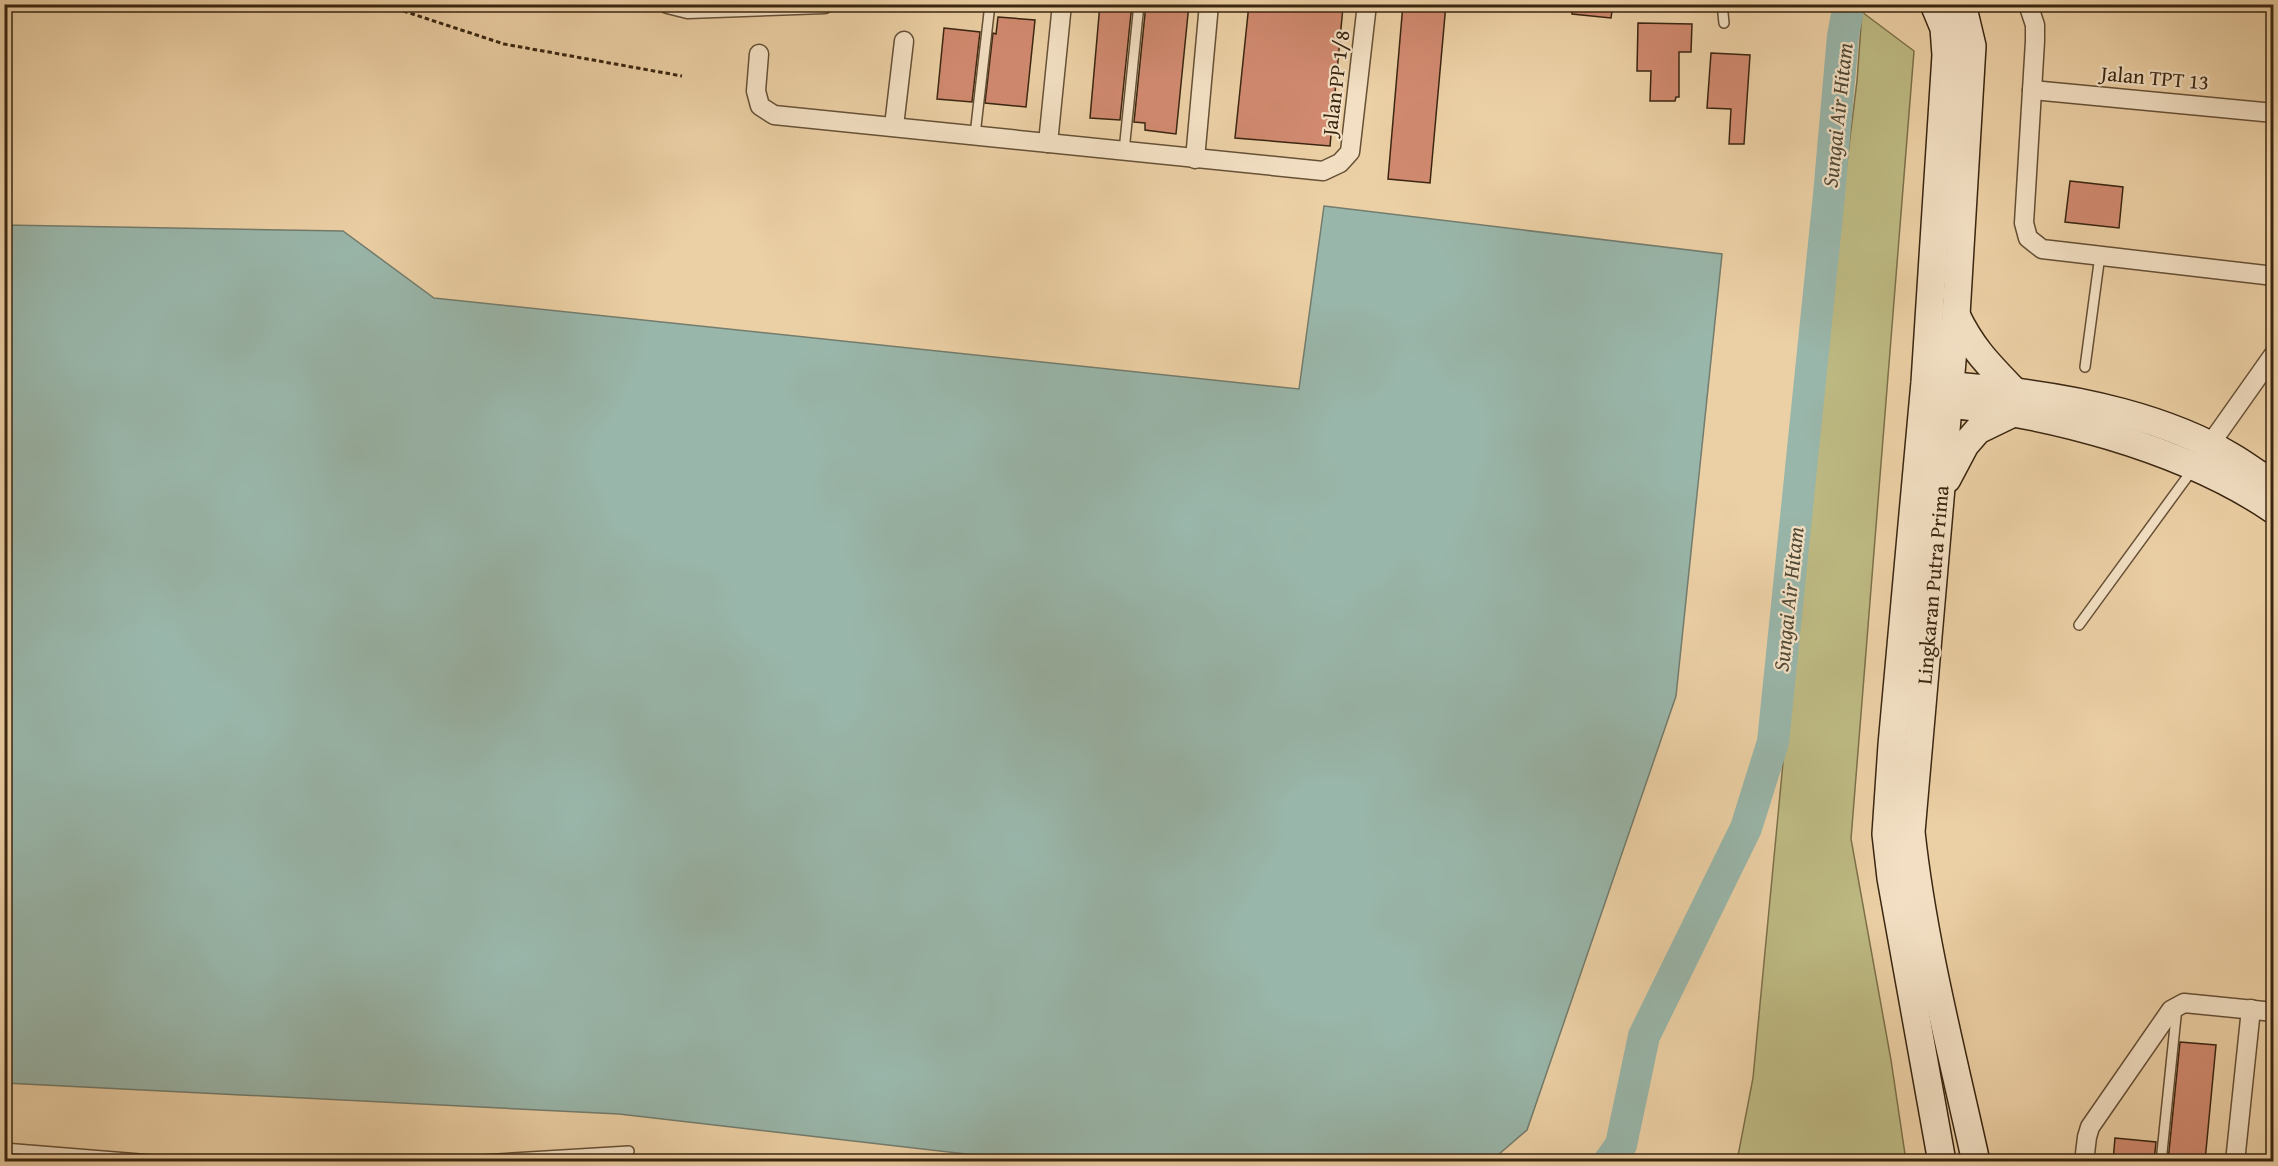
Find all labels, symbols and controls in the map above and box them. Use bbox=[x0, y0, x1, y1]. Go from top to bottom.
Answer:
street label: Jalan PP 1/8 bbox=[1313, 28, 1357, 140]
water label: Sungai Air Hitam bbox=[1813, 41, 1861, 189]
street label: Jalan TPT 13 bbox=[2097, 57, 2210, 98]
street label: Lingkaran Putra Prima bbox=[1908, 484, 1957, 686]
water label: Sungai Air Hitam bbox=[1764, 525, 1812, 673]

